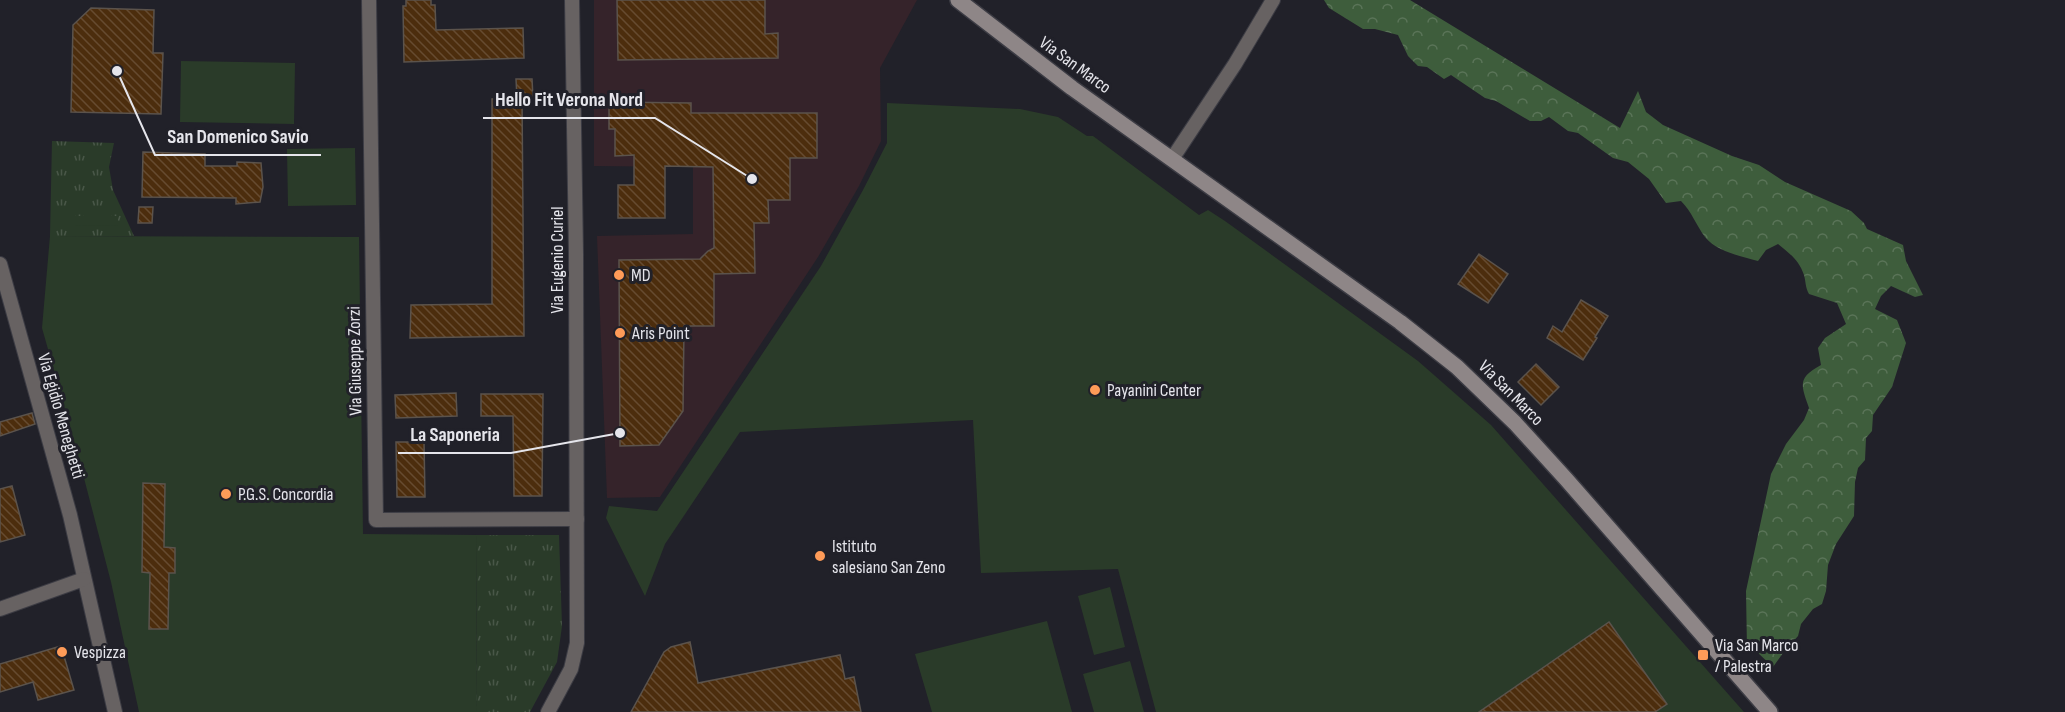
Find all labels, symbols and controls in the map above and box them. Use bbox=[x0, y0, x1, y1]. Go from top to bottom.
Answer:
street label: Via San Marco bbox=[1035, 32, 1115, 98]
callout: Hello Fit Verona Nord bbox=[483, 80, 655, 118]
text: Hello Fit Verona Nord bbox=[495, 88, 643, 112]
callout: San Domenico Savio bbox=[155, 117, 321, 155]
text: San Domenico Savio bbox=[167, 125, 309, 149]
street label: Via Eugenio Curiel bbox=[547, 206, 568, 314]
place label: MD bbox=[631, 265, 651, 286]
marker: MD bbox=[612, 268, 626, 282]
street label: Via Giuseppe Zorzi bbox=[344, 306, 366, 416]
place label: Aris Point bbox=[631, 323, 690, 344]
marker: Aris Point bbox=[613, 326, 627, 340]
street label: Via Egidio Meneghetti bbox=[33, 351, 89, 481]
street label: Via San Marco bbox=[1474, 356, 1548, 430]
place label: Payanini Center bbox=[1107, 380, 1201, 401]
marker: Payanini Center bbox=[1088, 383, 1102, 397]
callout: La Saponeria bbox=[398, 415, 511, 453]
text: La Saponeria bbox=[410, 423, 500, 447]
place label: P.G.S. Concordia bbox=[238, 484, 334, 505]
marker: P.G.S. Concordia bbox=[219, 487, 233, 501]
place label: Istituto salesiano San Zeno bbox=[832, 536, 945, 578]
marker: Istituto salesiano San Zeno bbox=[813, 549, 827, 563]
place label: Via San Marco / Palestra bbox=[1715, 635, 1799, 677]
place label: Vespizza bbox=[74, 642, 126, 663]
marker: Vespizza bbox=[55, 645, 69, 659]
marker: Via San Marco / Palestra bbox=[1696, 648, 1710, 662]

